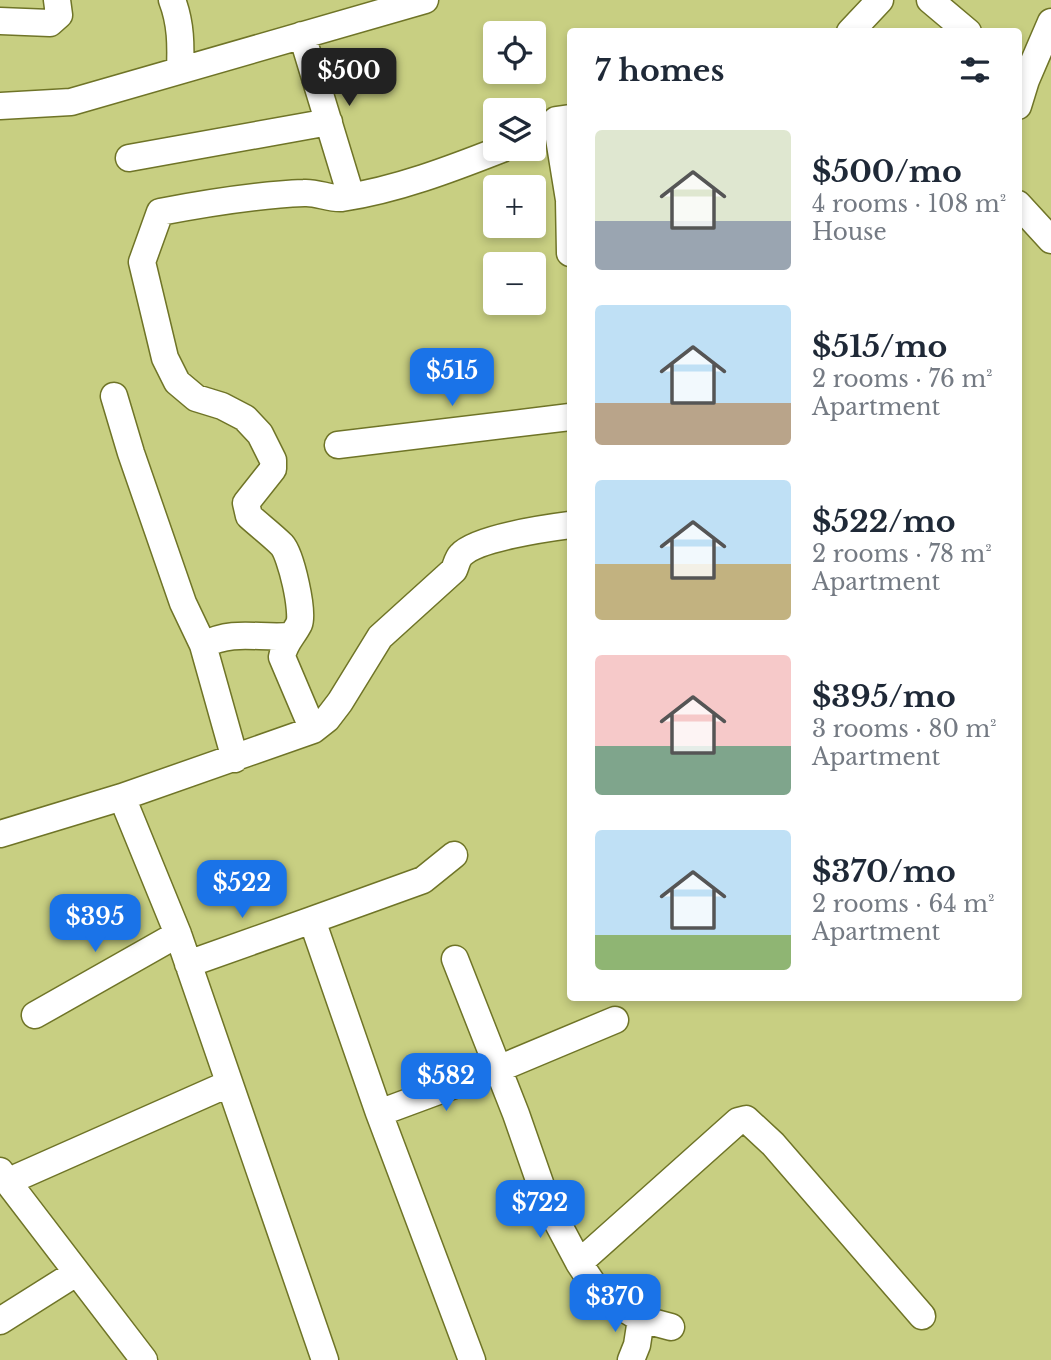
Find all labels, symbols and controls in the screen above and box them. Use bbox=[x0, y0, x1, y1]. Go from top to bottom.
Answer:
map controls bbox=[483, 21, 546, 315]
button: locate bbox=[483, 21, 546, 84]
pin: $500 bbox=[308, 48, 390, 108]
icon: filters bbox=[956, 51, 994, 89]
text: 7 homes bbox=[595, 52, 724, 89]
text: $500 bbox=[317, 57, 381, 85]
button: layers bbox=[483, 98, 546, 161]
text: $500/mo bbox=[812, 153, 962, 190]
icon: home bbox=[651, 158, 735, 242]
button: + bbox=[483, 175, 546, 238]
text: 4 rooms · 108 m² bbox=[812, 190, 1006, 218]
text: House bbox=[812, 218, 887, 246]
button: − bbox=[483, 252, 546, 315]
text: $515/mo bbox=[812, 328, 947, 365]
icon: home bbox=[651, 333, 735, 417]
pin: $515 bbox=[411, 348, 493, 408]
text: $515 bbox=[426, 357, 478, 385]
text: 2 rooms · 76 m² bbox=[812, 365, 993, 393]
text: Apartment bbox=[812, 393, 940, 421]
text: $522/mo bbox=[812, 503, 956, 540]
icon: home bbox=[651, 508, 735, 592]
text: 2 rooms · 78 m² bbox=[812, 540, 992, 568]
text: Apartment bbox=[812, 568, 940, 596]
text: $395/mo bbox=[812, 678, 956, 715]
icon: home bbox=[651, 683, 735, 767]
text: 3 rooms · 80 m² bbox=[812, 715, 997, 743]
text: Apartment bbox=[812, 743, 940, 771]
text: $370/mo bbox=[812, 853, 956, 890]
icon: home bbox=[651, 858, 735, 942]
pin: $522 bbox=[201, 860, 283, 920]
text: $522 bbox=[213, 869, 271, 897]
text: 2 rooms · 64 m² bbox=[812, 890, 995, 918]
pin: $395 bbox=[54, 894, 136, 954]
text: $395 bbox=[66, 903, 124, 931]
text: Apartment bbox=[812, 918, 940, 946]
pin: $582 bbox=[405, 1054, 487, 1113]
text: $582 bbox=[417, 1062, 475, 1090]
pin: $722 bbox=[499, 1180, 581, 1240]
text: $722 bbox=[512, 1189, 568, 1217]
pin: $370 bbox=[574, 1274, 656, 1334]
text: $370 bbox=[586, 1283, 644, 1311]

